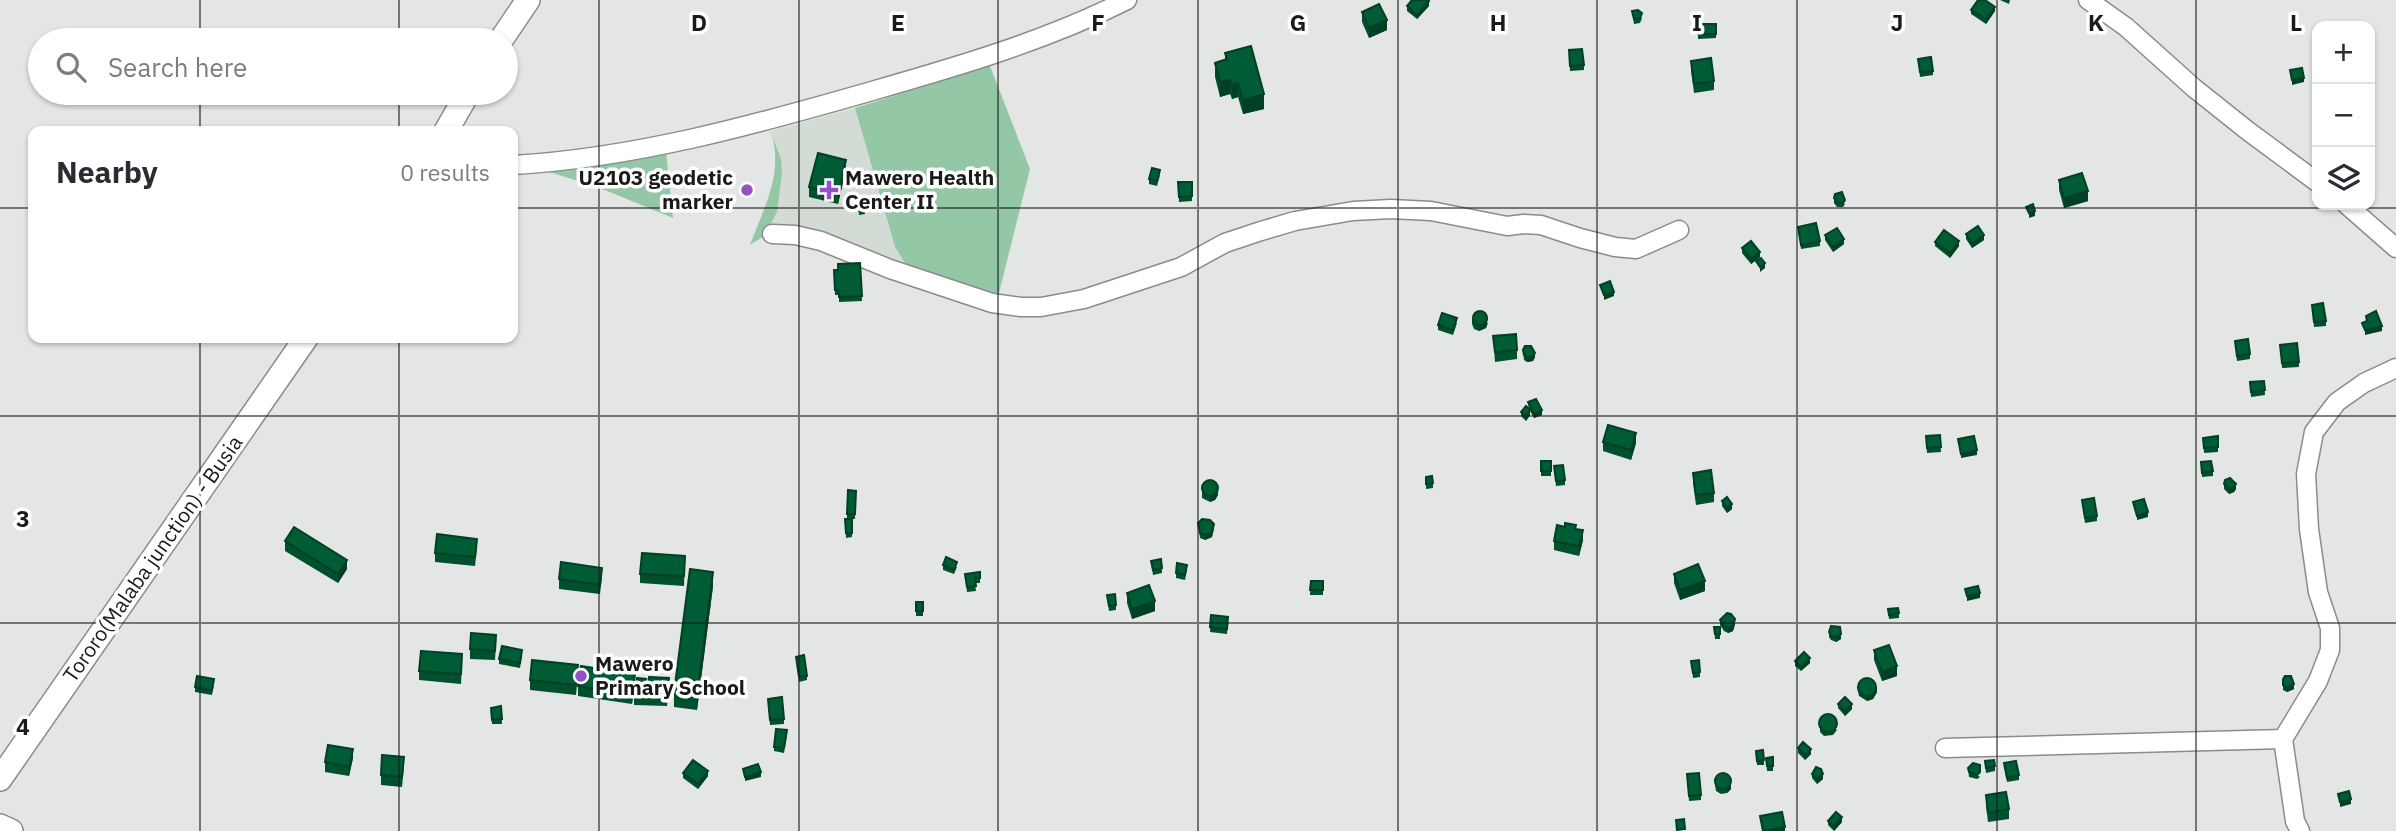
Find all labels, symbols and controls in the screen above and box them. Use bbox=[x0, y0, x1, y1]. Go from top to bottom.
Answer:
text: D bbox=[691, 7, 707, 37]
text: E bbox=[891, 7, 905, 37]
text: F bbox=[1091, 7, 1105, 37]
text: G bbox=[1290, 7, 1306, 37]
text: H bbox=[1490, 7, 1506, 37]
text: I bbox=[1692, 7, 1702, 37]
text: J bbox=[1891, 7, 1903, 37]
text: K bbox=[2088, 7, 2104, 37]
text: L bbox=[2290, 7, 2302, 37]
map controls bbox=[2312, 21, 2375, 210]
button: + bbox=[2312, 21, 2375, 84]
search box bbox=[28, 28, 518, 105]
icon: search bbox=[52, 48, 90, 86]
text: Search here bbox=[108, 50, 247, 84]
button: − bbox=[2312, 84, 2375, 147]
button: layers bbox=[2312, 147, 2375, 210]
text: Nearby bbox=[56, 152, 158, 191]
text: 0 results bbox=[400, 157, 490, 187]
place label: U2103 geodetic marker bbox=[578, 163, 734, 215]
place label: Mawero Health Center II bbox=[845, 163, 994, 215]
marker: Mawero Health Center II bbox=[819, 180, 839, 200]
marker: U2103 geodetic marker bbox=[739, 182, 755, 198]
street label: Tororo(Malaba junction) - Busia bbox=[56, 429, 248, 687]
text: 3 bbox=[16, 503, 30, 533]
place label: Mawero Primary School bbox=[595, 649, 745, 701]
marker: Mawero Primary School bbox=[573, 668, 589, 684]
text: 4 bbox=[16, 711, 30, 741]

